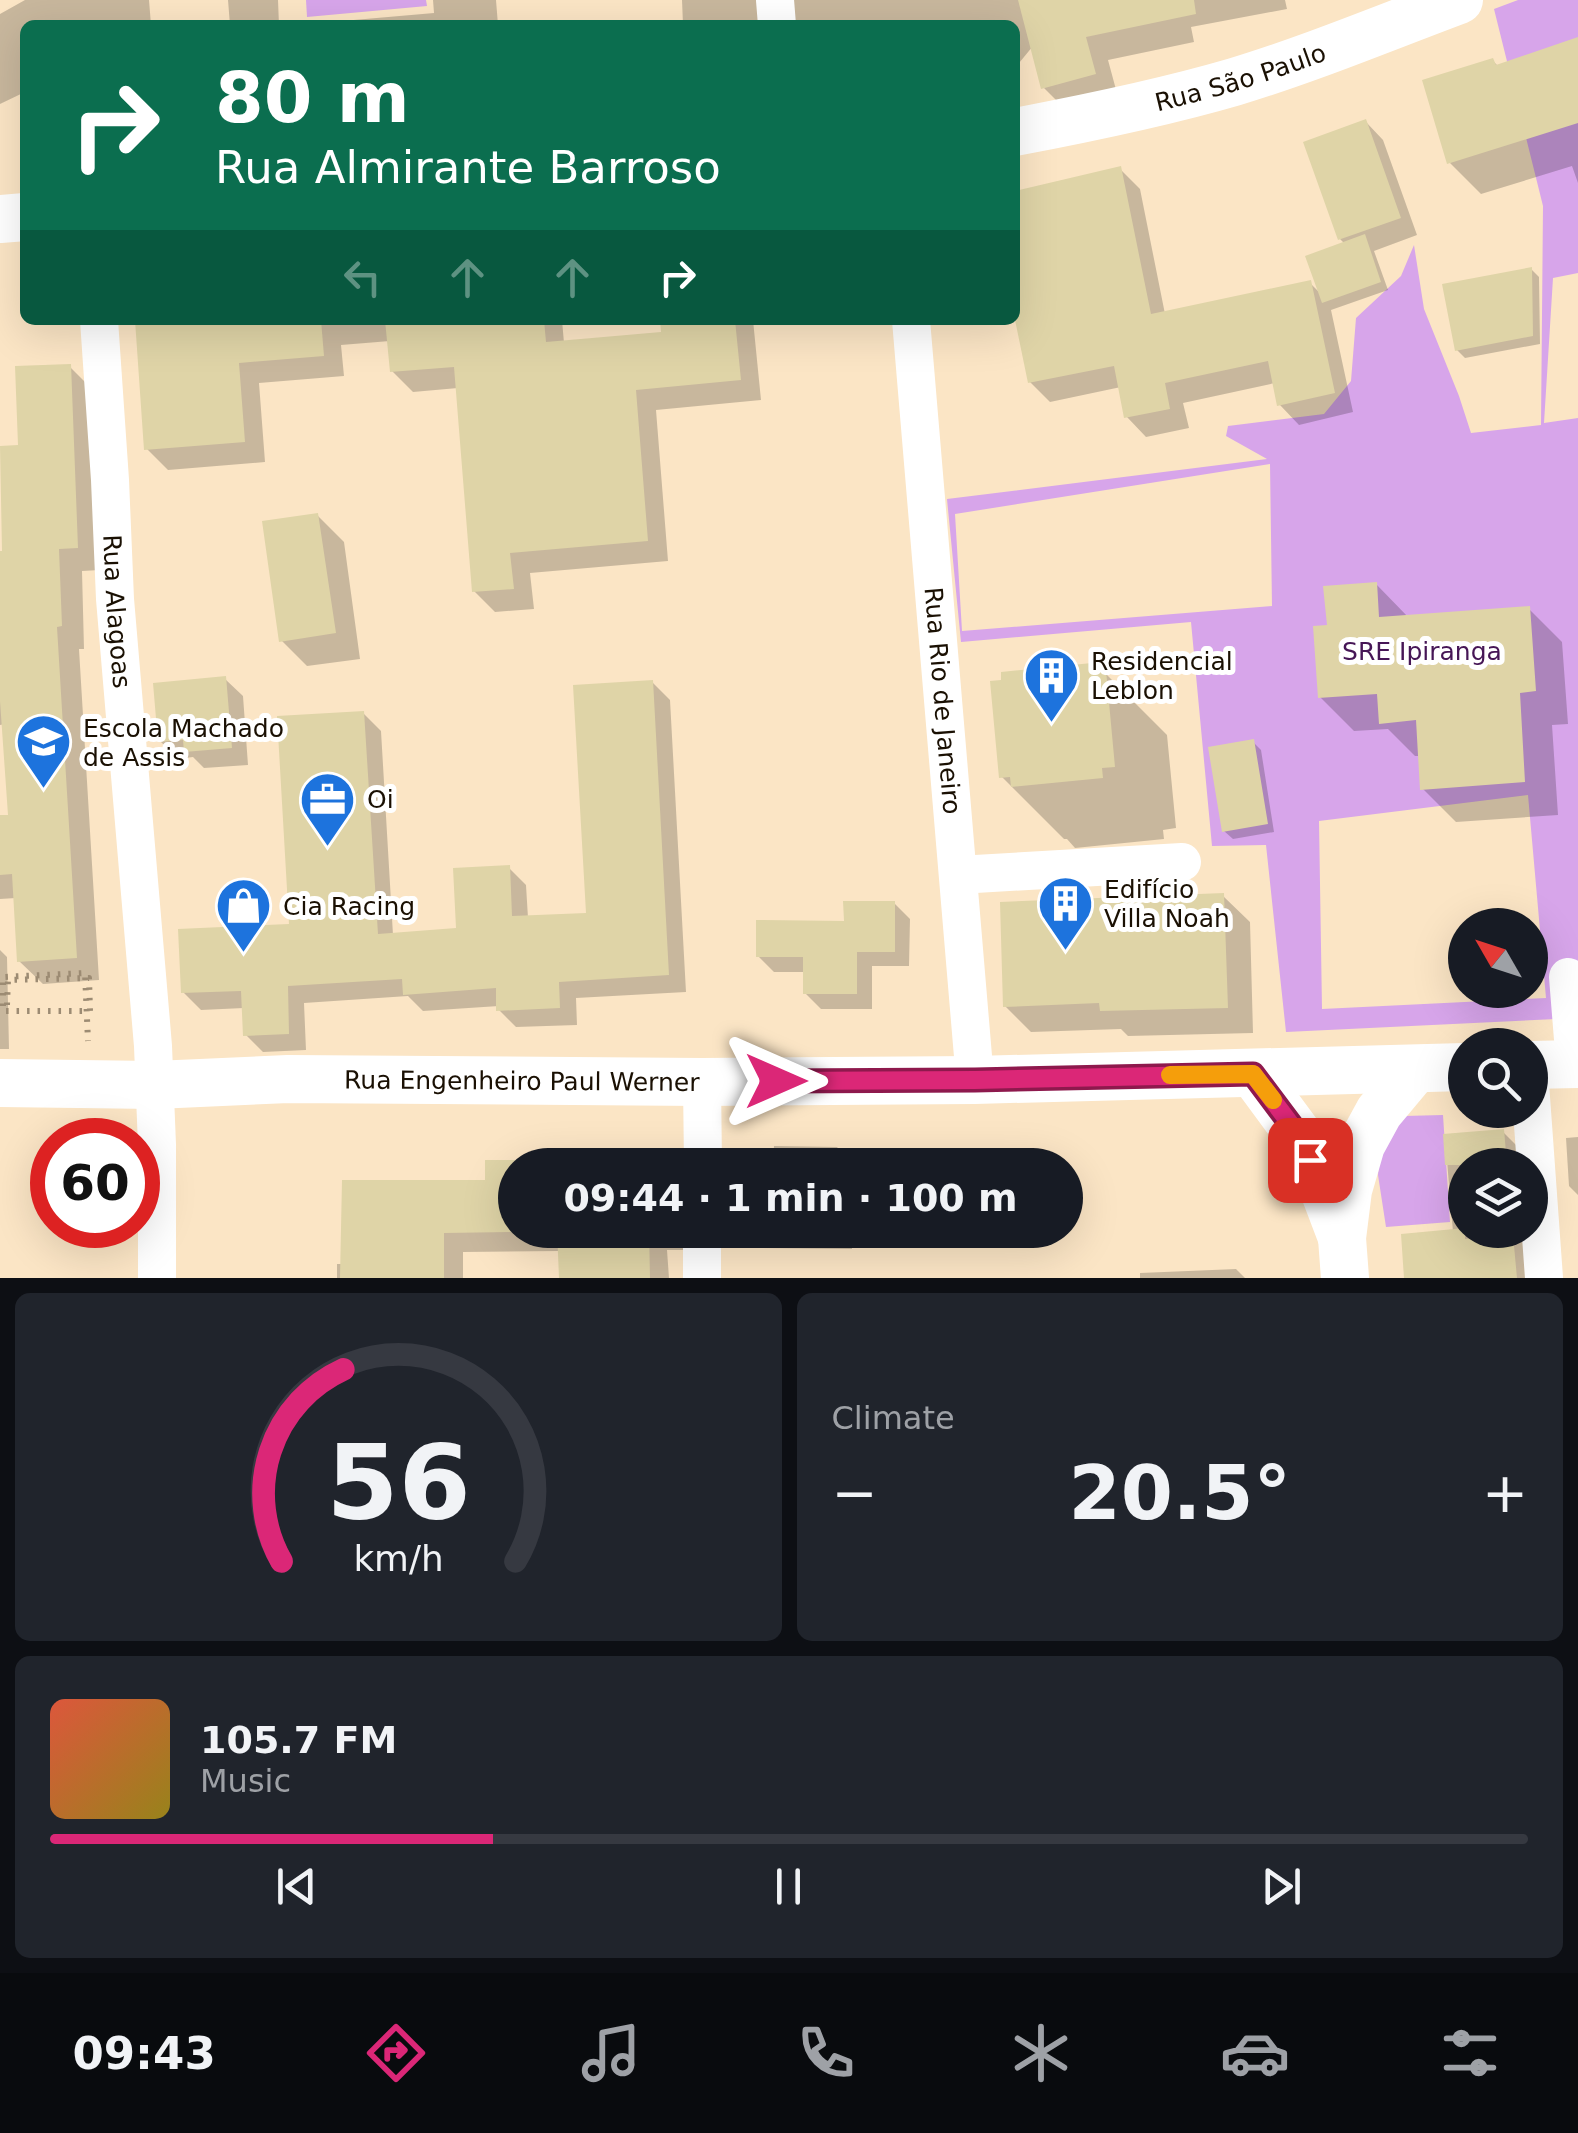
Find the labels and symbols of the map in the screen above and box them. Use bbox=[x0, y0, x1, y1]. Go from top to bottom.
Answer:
street label: Rua São Paulo bbox=[1152, 38, 1330, 117]
street label: Rua Alagoas bbox=[97, 534, 137, 690]
street label: Rua Rio de Janeiro bbox=[919, 586, 967, 816]
park label: SRE Ipiranga bbox=[1342, 637, 1502, 666]
building icon: Residencial Leblon bbox=[1022, 645, 1082, 724]
place label: Residencial Leblon bbox=[1091, 647, 1233, 705]
school or university icon: Escola Machado de Assis bbox=[14, 712, 74, 791]
place label: Escola Machado de Assis bbox=[83, 714, 284, 772]
office icon: Oi bbox=[298, 769, 358, 848]
place label: Oi bbox=[367, 785, 394, 814]
building icon: Edifício Villa Noah bbox=[1035, 873, 1095, 952]
place label: Edifício Villa Noah bbox=[1104, 875, 1230, 933]
shop icon: Cia Racing bbox=[214, 876, 274, 955]
place label: Cia Racing bbox=[283, 892, 415, 921]
north arrow bbox=[1448, 908, 1548, 1008]
position arrow bbox=[724, 1029, 828, 1133]
street label: Rua Engenheiro Paul Werner bbox=[344, 1065, 700, 1097]
speed limit sign: 60 bbox=[30, 1118, 160, 1248]
pin bbox=[1268, 1118, 1353, 1203]

